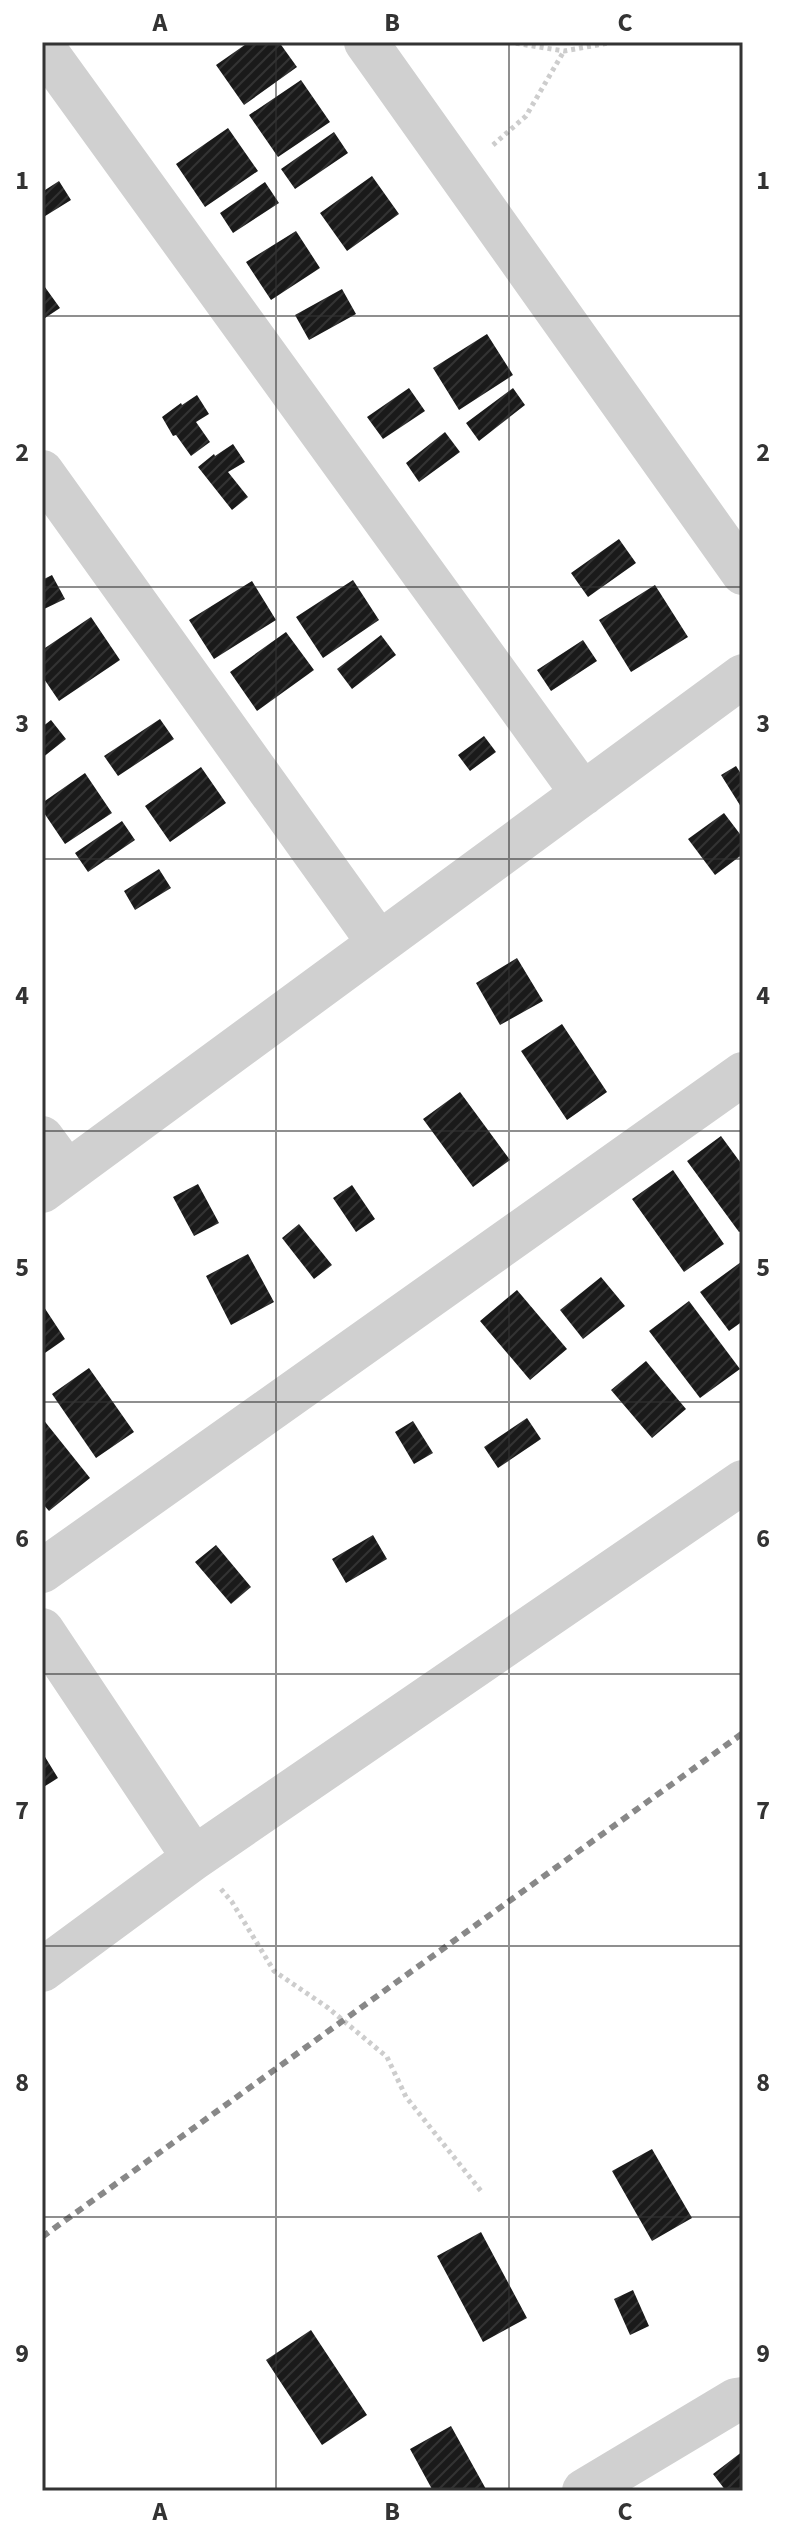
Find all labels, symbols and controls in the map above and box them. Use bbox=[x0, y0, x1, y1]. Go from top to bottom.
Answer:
text: A bbox=[152, 4, 169, 41]
text: B bbox=[384, 4, 400, 41]
text: C bbox=[617, 4, 633, 41]
text: 1 bbox=[15, 162, 29, 199]
text: 1 bbox=[756, 162, 770, 199]
text: 2 bbox=[15, 434, 29, 471]
text: 2 bbox=[756, 434, 770, 471]
text: 3 bbox=[15, 705, 29, 742]
text: 3 bbox=[756, 705, 770, 742]
text: 4 bbox=[15, 977, 29, 1014]
text: 4 bbox=[756, 977, 770, 1014]
text: 5 bbox=[15, 1249, 29, 1286]
text: 5 bbox=[756, 1249, 770, 1286]
text: 6 bbox=[15, 1520, 29, 1557]
text: 6 bbox=[756, 1520, 770, 1557]
text: 7 bbox=[15, 1792, 29, 1829]
text: 7 bbox=[756, 1792, 770, 1829]
text: 8 bbox=[15, 2064, 29, 2101]
text: 8 bbox=[756, 2064, 770, 2101]
text: 9 bbox=[15, 2335, 29, 2372]
text: 9 bbox=[756, 2335, 770, 2372]
text: A bbox=[152, 2493, 169, 2530]
text: B bbox=[384, 2493, 400, 2530]
text: C bbox=[617, 2493, 633, 2530]

